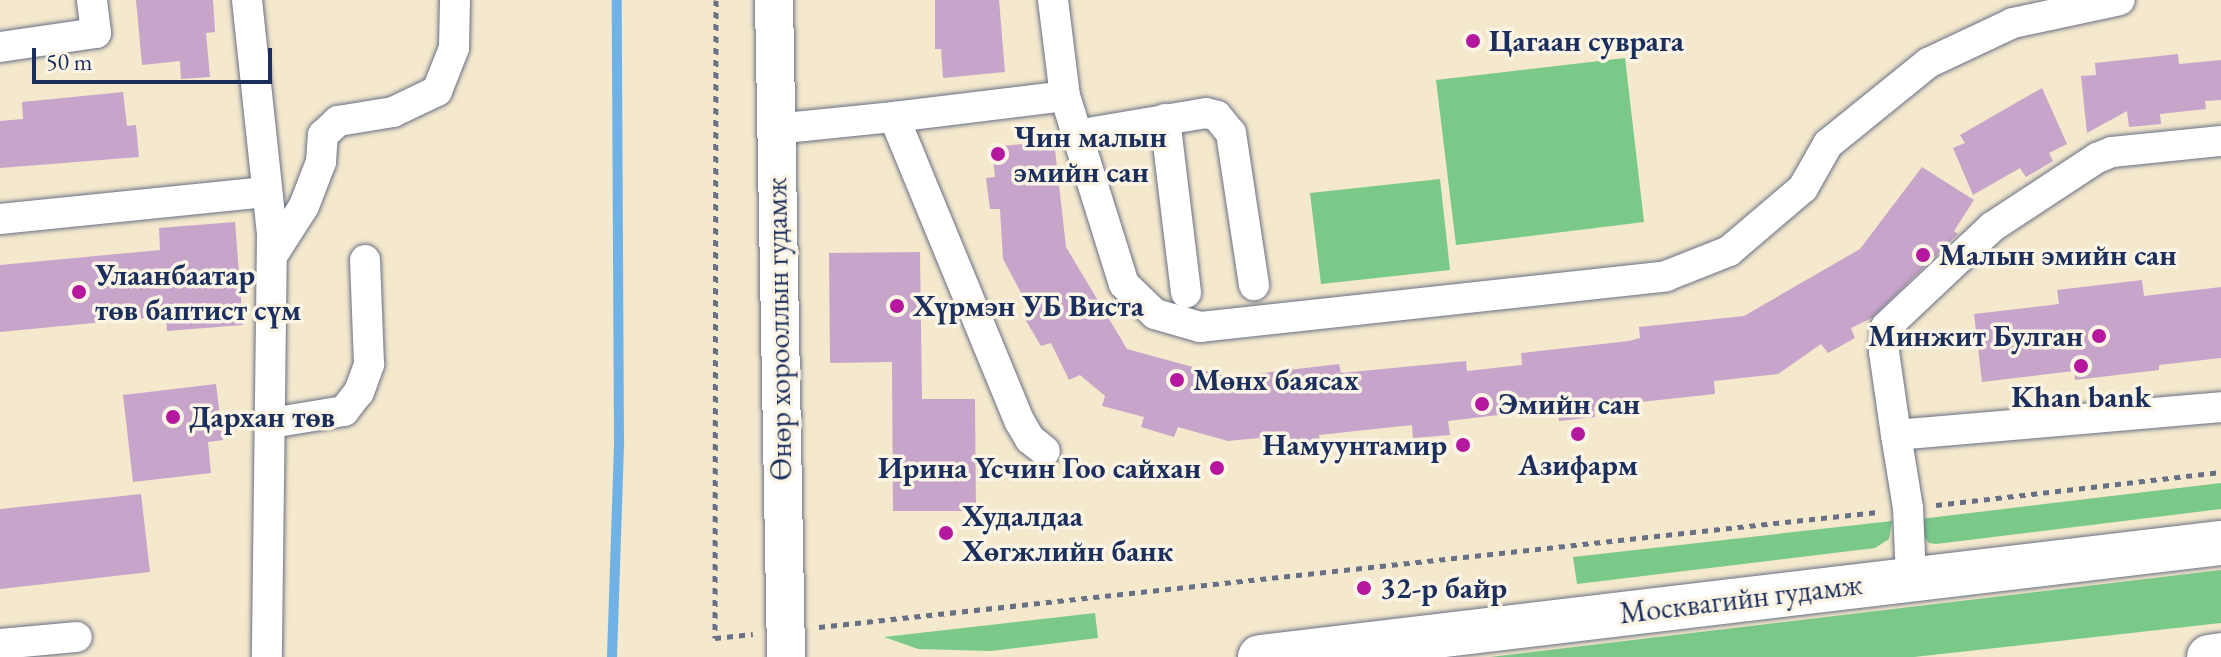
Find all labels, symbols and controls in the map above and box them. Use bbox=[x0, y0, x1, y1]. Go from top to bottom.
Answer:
place label: Цагаан суврага bbox=[1489, 23, 1684, 59]
scale bar bbox=[36, 32, 276, 82]
marker: Цагаан суврага bbox=[1464, 32, 1482, 50]
text: 50 m bbox=[46, 46, 93, 77]
place label: Чин малын эмийн сан bbox=[1014, 119, 1167, 190]
marker: Чин малын эмийн сан bbox=[989, 145, 1007, 163]
street label: Өнөр хорооллын гудамж bbox=[758, 177, 800, 481]
place label: Малын эмийн сан bbox=[1939, 237, 2177, 273]
marker: Малын эмийн сан bbox=[1914, 246, 1932, 264]
place label: Улаанбаатар төв баптист сүм bbox=[95, 257, 301, 328]
marker: Улаанбаатар төв баптист сүм bbox=[70, 283, 88, 301]
place label: Хүрмэн УБ Виста bbox=[913, 288, 1144, 324]
marker: Хүрмэн УБ Виста bbox=[888, 297, 906, 315]
place label: Минжит Булган bbox=[1868, 318, 2083, 354]
marker: Минжит Булган bbox=[2090, 327, 2108, 345]
marker: Khan bank bbox=[2072, 357, 2090, 375]
place label: Мөнх баясах bbox=[1193, 362, 1359, 398]
marker: Мөнх баясах bbox=[1168, 371, 1186, 389]
place label: Khan bank bbox=[2011, 379, 2151, 415]
place label: Эмийн сан bbox=[1498, 386, 1640, 422]
marker: Эмийн сан bbox=[1473, 395, 1491, 413]
place label: Дархан төв bbox=[189, 399, 335, 435]
marker: Дархан төв bbox=[164, 408, 182, 426]
marker: Азифарм bbox=[1569, 425, 1587, 443]
place label: Намуунтамир bbox=[1262, 427, 1447, 463]
marker: Намуунтамир bbox=[1454, 436, 1472, 454]
place label: Азифарм bbox=[1518, 447, 1638, 483]
place label: Ирина Үсчин Гоо сайхан bbox=[878, 450, 1201, 486]
marker: Ирина Үсчин Гоо сайхан bbox=[1208, 459, 1226, 477]
place label: Худалдаа Хөгжлийн банк bbox=[962, 498, 1173, 568]
marker: Худалдаа Хөгжлийн банк bbox=[937, 524, 955, 542]
street label: Москвагийн гудамж bbox=[1618, 566, 1864, 632]
place label: 32-р байр bbox=[1380, 570, 1507, 606]
marker: 32-р байр bbox=[1355, 579, 1373, 597]

